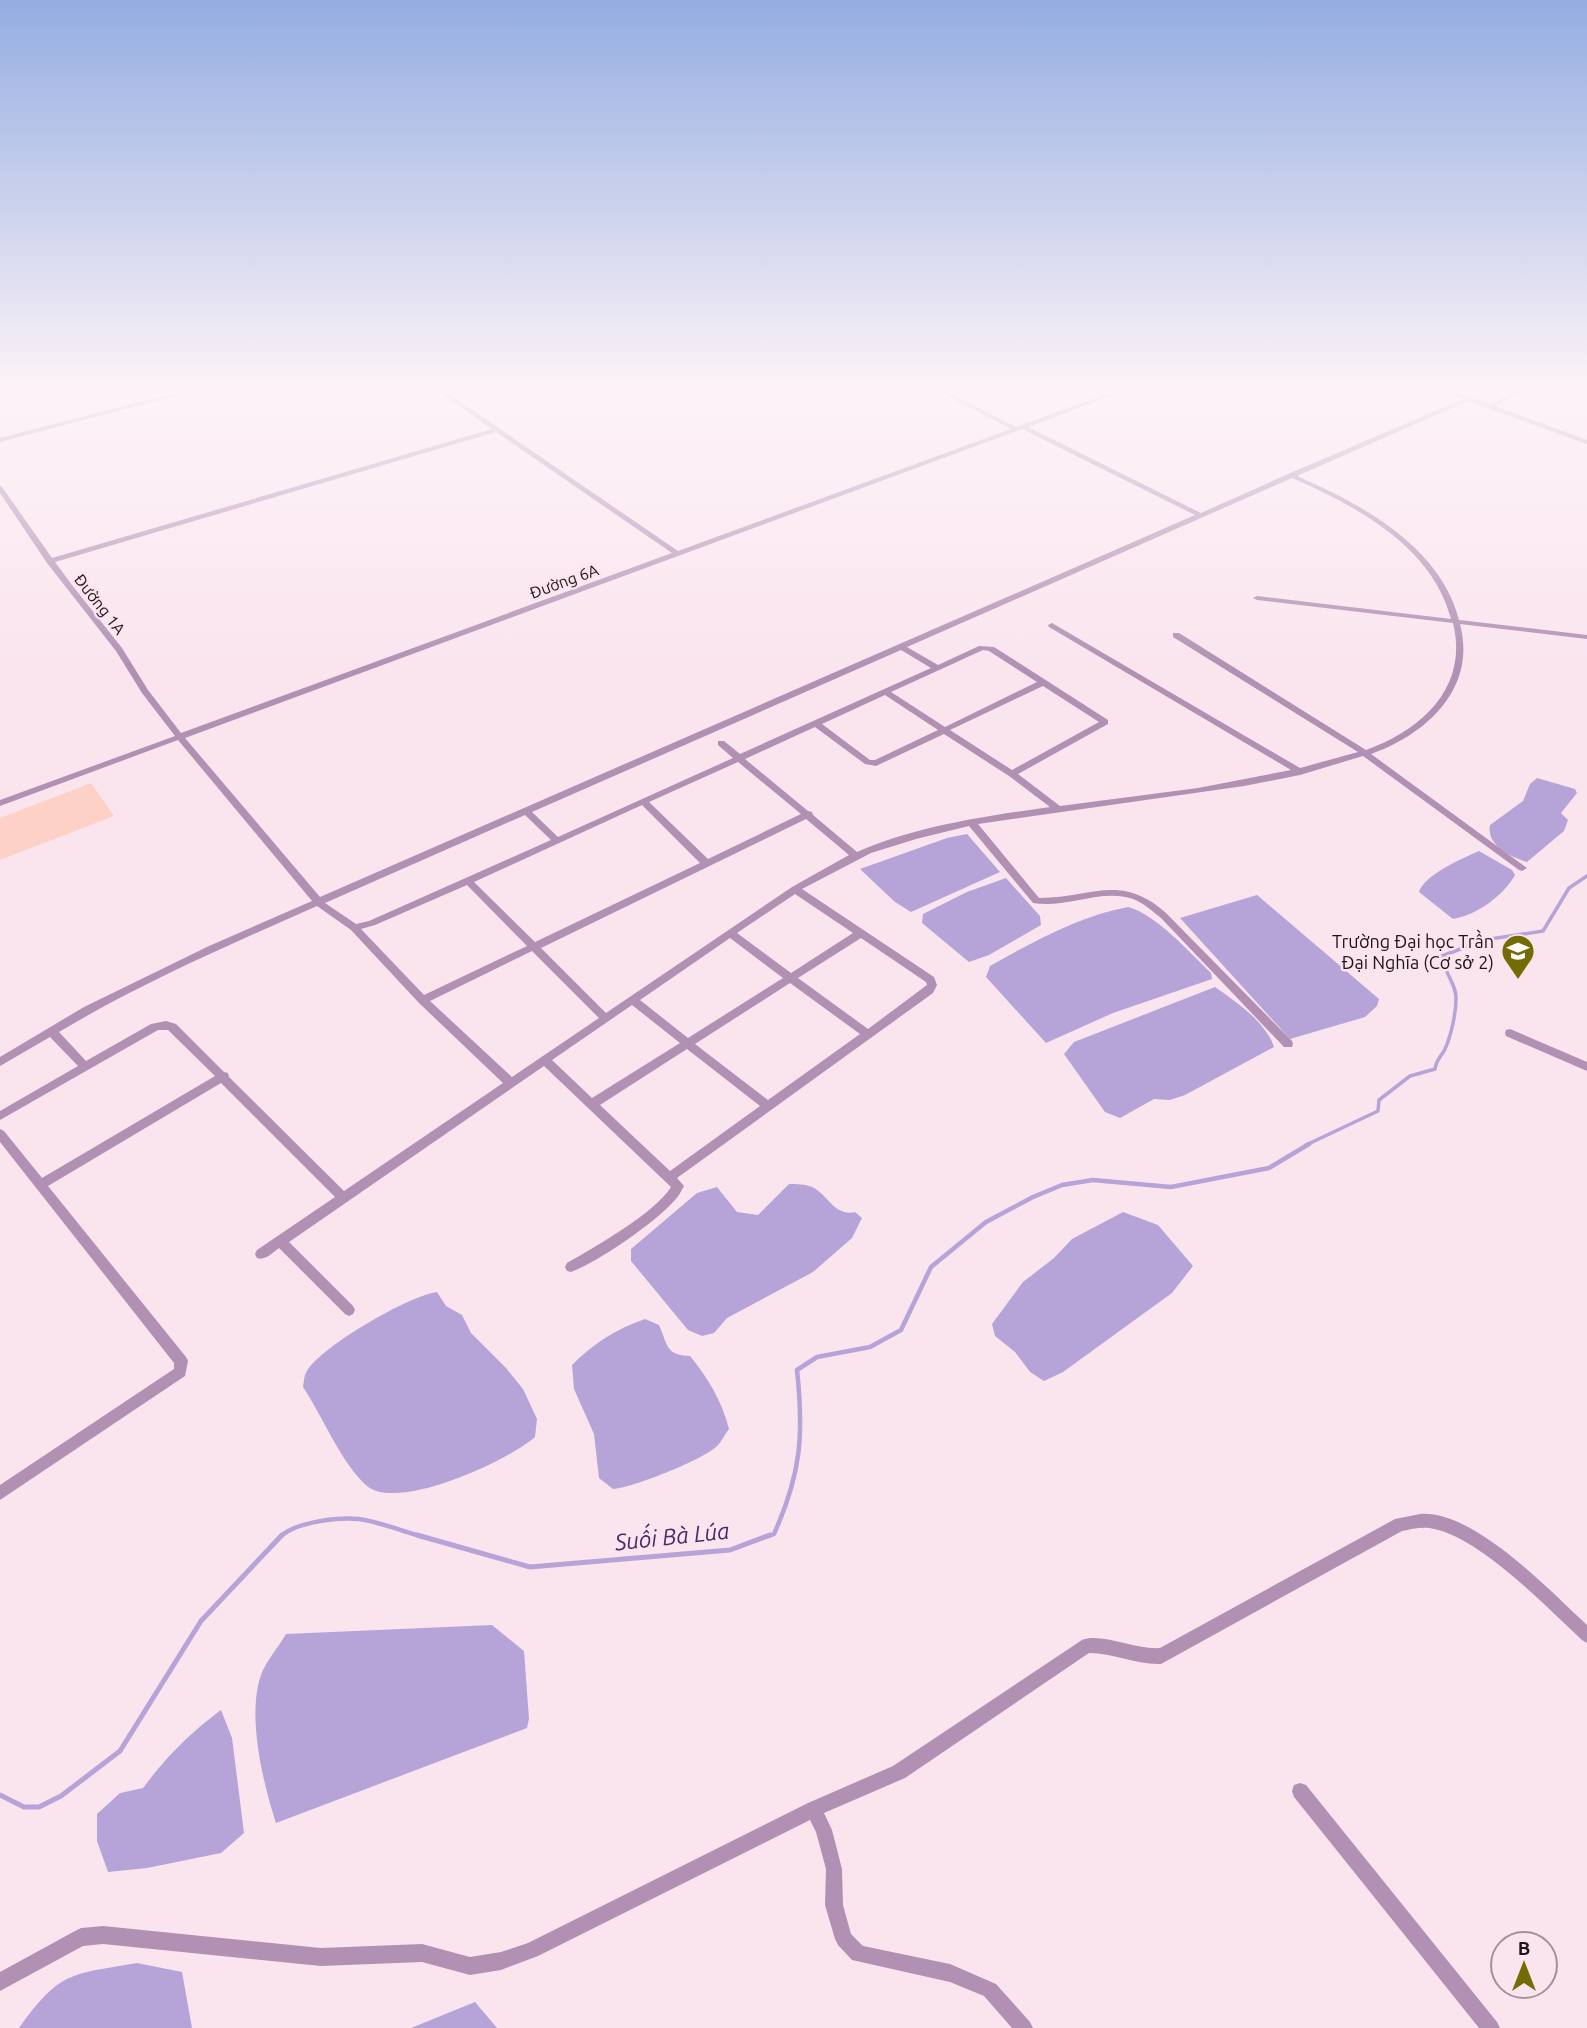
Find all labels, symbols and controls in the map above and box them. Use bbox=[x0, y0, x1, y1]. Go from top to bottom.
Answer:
street label: Đường 6A bbox=[527, 560, 601, 602]
street label: Đường 1A bbox=[71, 570, 130, 638]
place label: Trường Đại học Trần Đại Nghĩa (Cơ sở 2) bbox=[1332, 929, 1494, 973]
school or university icon: Trường Đại học Trần Đại Nghĩa (Cơ sở 2) bbox=[1499, 932, 1537, 981]
water label: Suối Bà Lúa bbox=[612, 1515, 731, 1555]
north arrow bbox=[1489, 1930, 1559, 2000]
text: B bbox=[1518, 1937, 1530, 1959]

